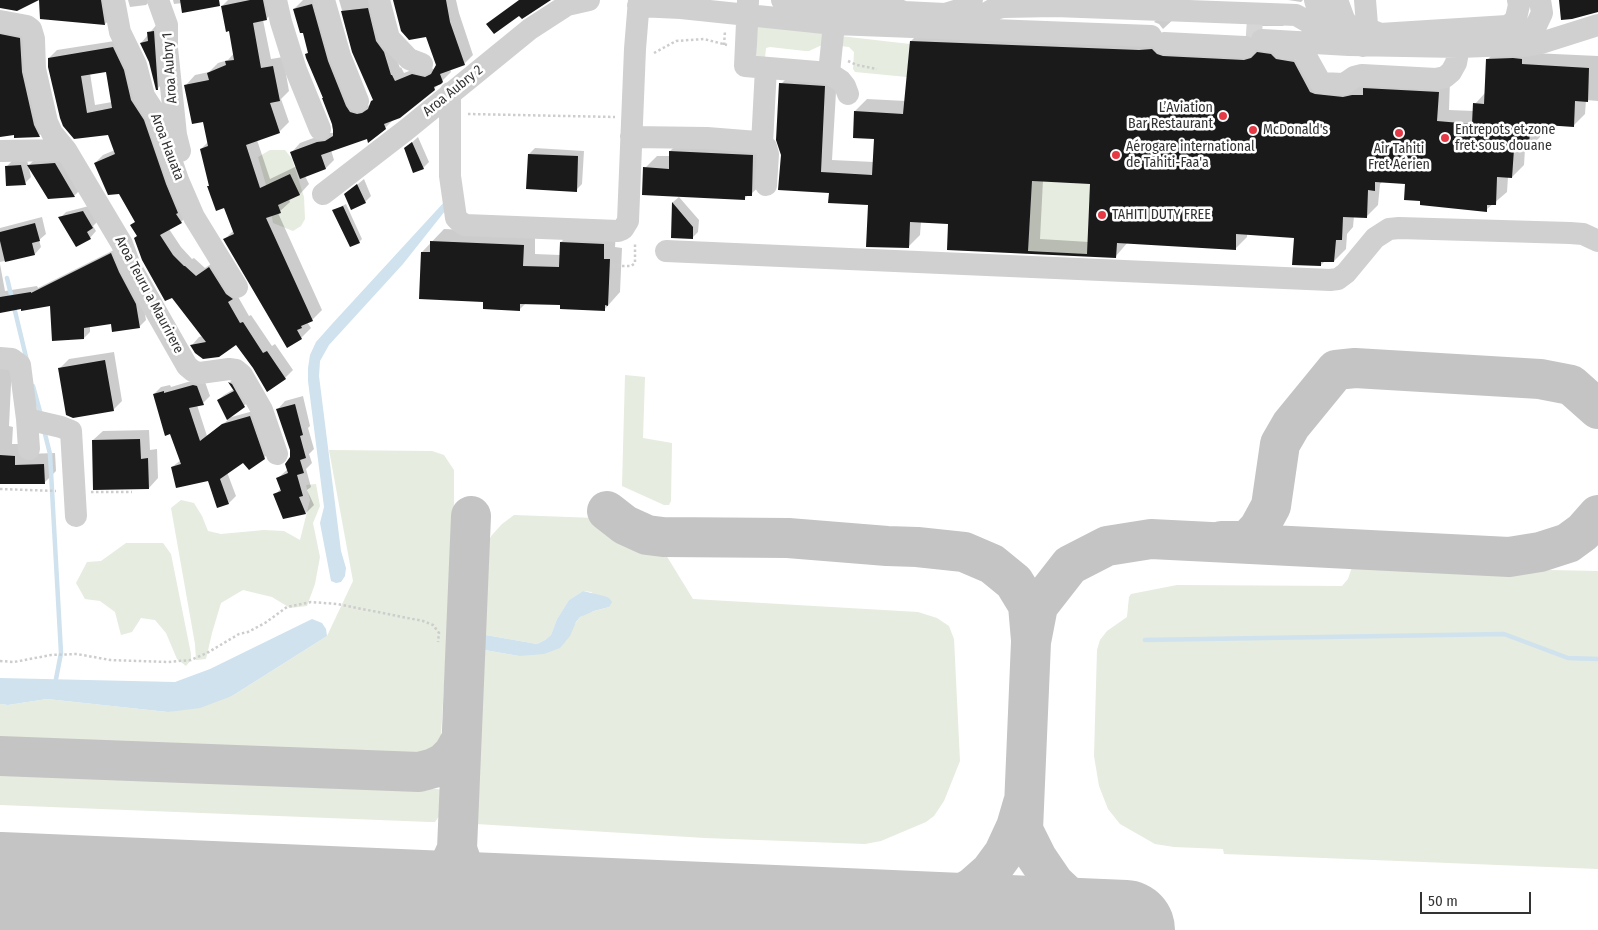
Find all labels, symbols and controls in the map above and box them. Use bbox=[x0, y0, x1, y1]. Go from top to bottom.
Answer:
street label: Aroa Aubry 1 bbox=[159, 32, 181, 104]
street label: Aroa Aubry 2 bbox=[420, 62, 486, 120]
place label: L’Aviation Bar Restaurant bbox=[1128, 100, 1213, 132]
marker: L’Aviation Bar Restaurant bbox=[1217, 110, 1229, 122]
street label: Aroa Hauata bbox=[147, 111, 187, 183]
place label: McDonald's bbox=[1263, 122, 1328, 138]
place label: Entrepots et zone fret sous douane bbox=[1455, 122, 1555, 154]
marker: McDonald's bbox=[1247, 124, 1259, 136]
marker: Air Tahiti Fret Aérien bbox=[1393, 127, 1405, 139]
marker: Entrepots et zone fret sous douane bbox=[1439, 132, 1451, 144]
place label: Aérogare international de Tahiti-Faa'a bbox=[1126, 139, 1255, 172]
place label: Air Tahiti Fret Aérien bbox=[1368, 141, 1430, 174]
marker: Aérogare international de Tahiti-Faa'a bbox=[1110, 149, 1122, 161]
place label: TAHITI DUTY FREE bbox=[1112, 207, 1211, 223]
marker: TAHITI DUTY FREE bbox=[1096, 209, 1108, 221]
street label: Aroa Teuru a Maurirere bbox=[111, 234, 187, 356]
scale bar bbox=[1423, 882, 1534, 914]
text: 50 m bbox=[1428, 892, 1458, 910]

